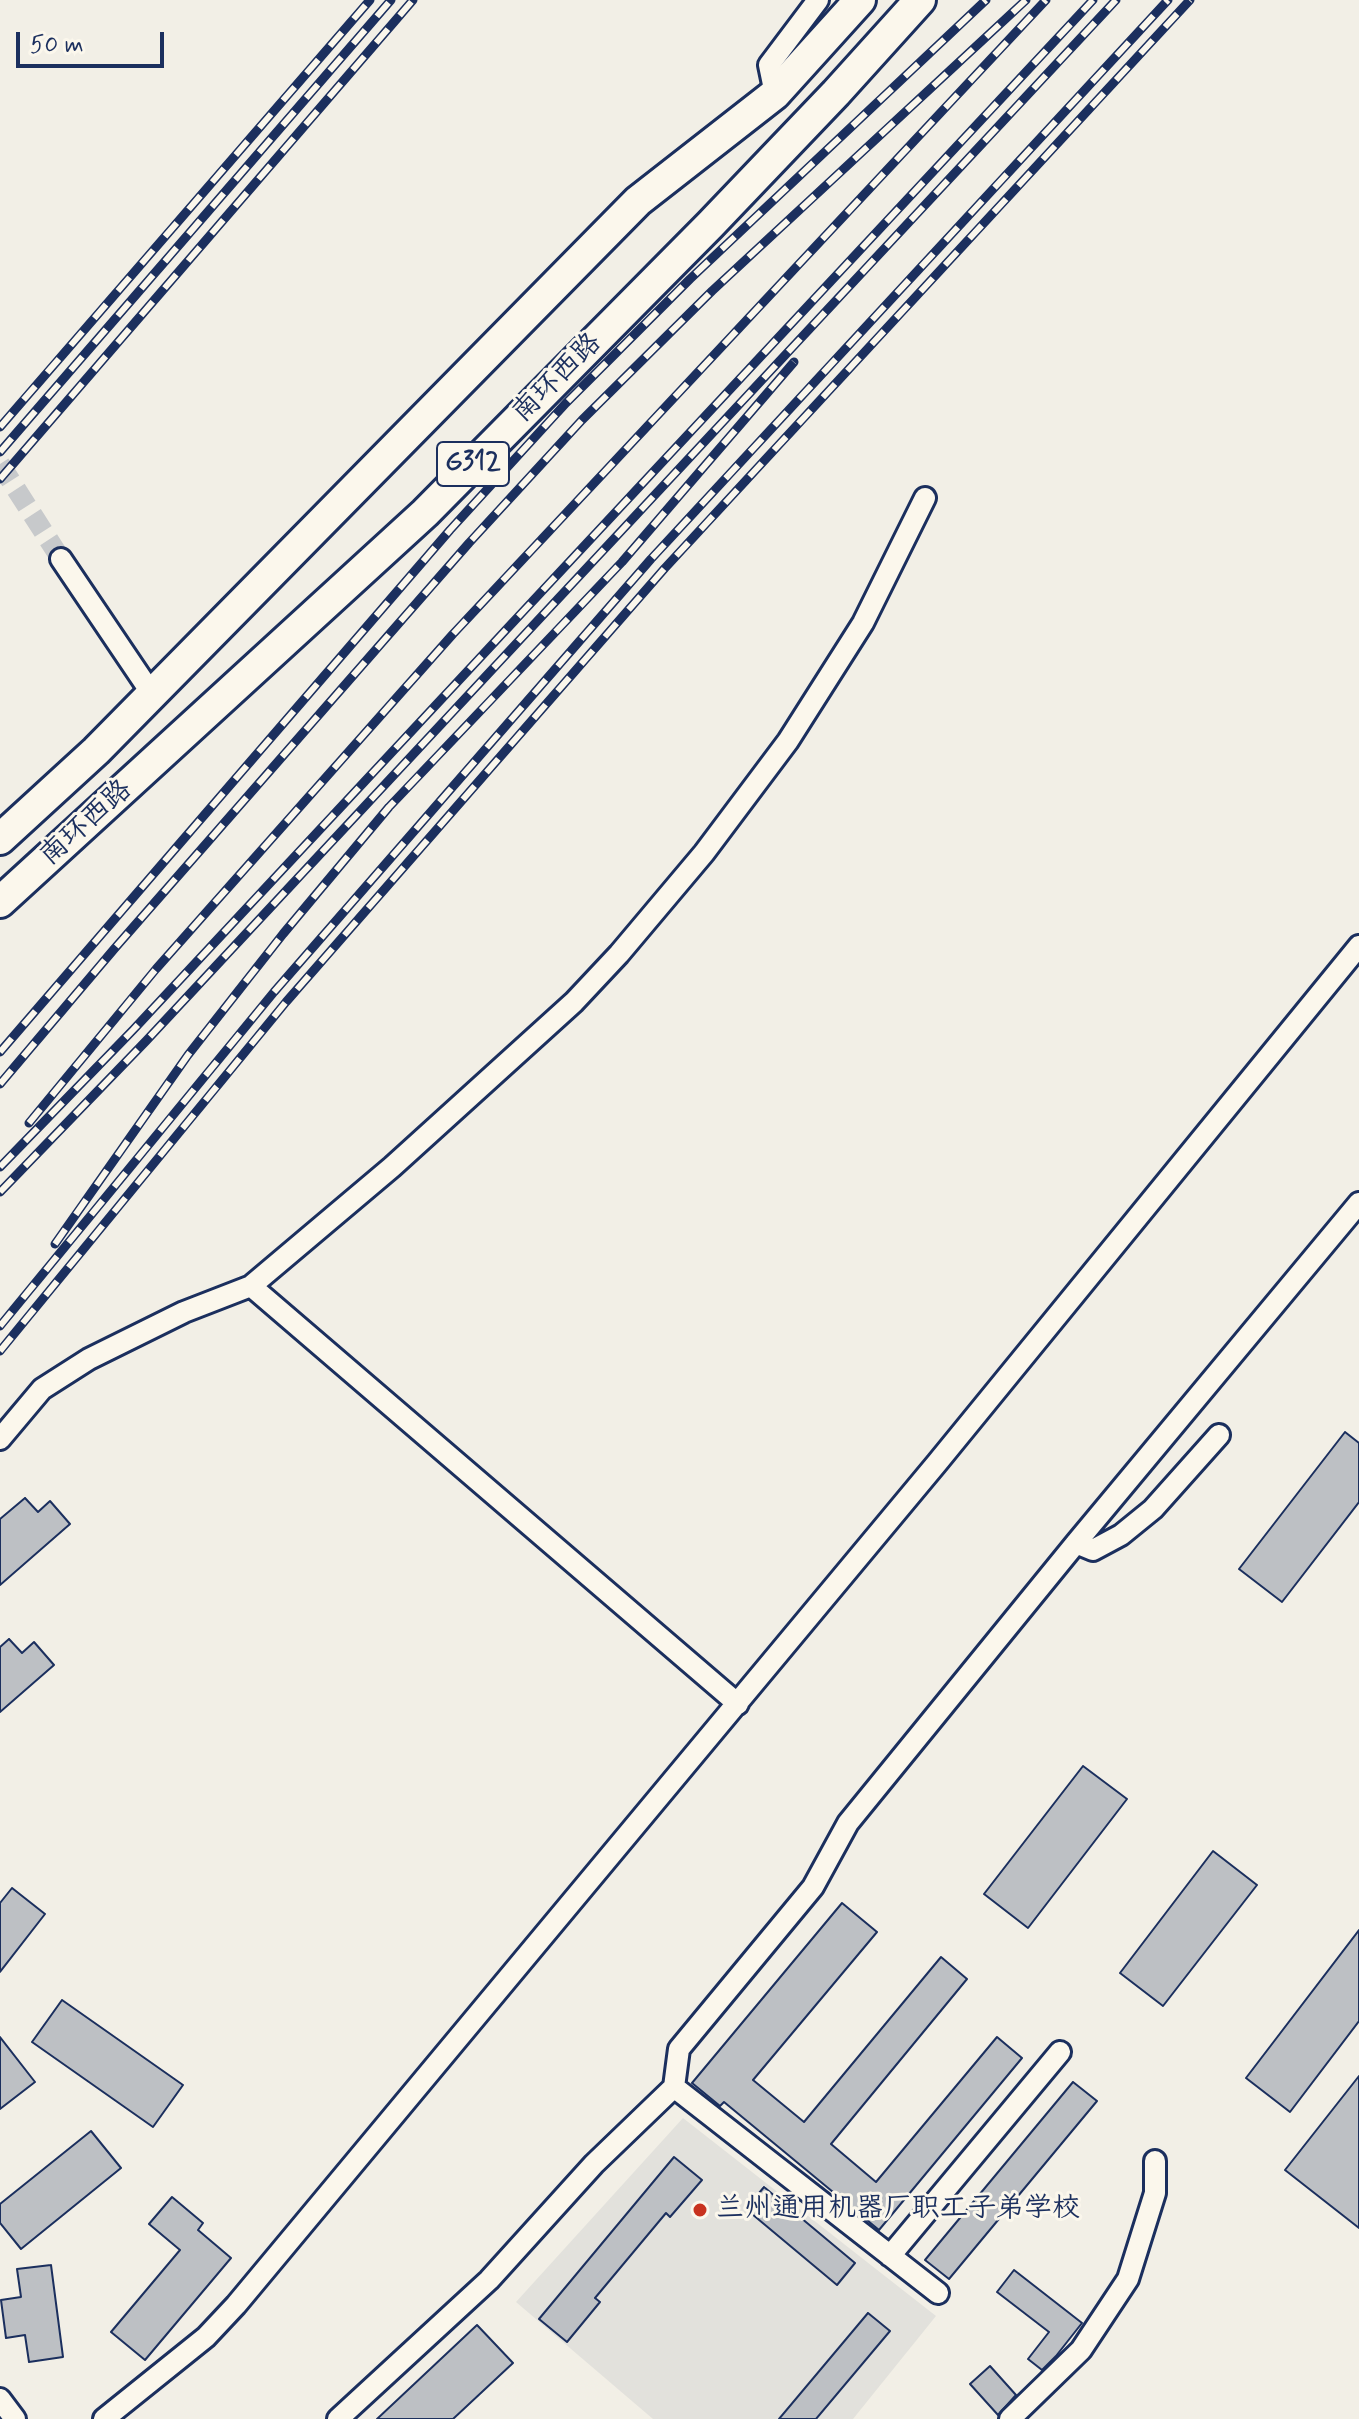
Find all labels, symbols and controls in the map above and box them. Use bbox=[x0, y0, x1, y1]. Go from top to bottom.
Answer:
scale bar bbox=[20, 16, 168, 66]
text: 50 m bbox=[30, 30, 84, 61]
street label: 南环西路 bbox=[507, 328, 609, 430]
road number: G312 bbox=[437, 442, 509, 486]
street label: 南环西路 bbox=[34, 774, 140, 874]
place label: 兰州通用机器厂职工子弟学校 bbox=[716, 2193, 1080, 2227]
marker: 兰州通用机器厂职工子弟学校 bbox=[691, 2201, 709, 2219]

